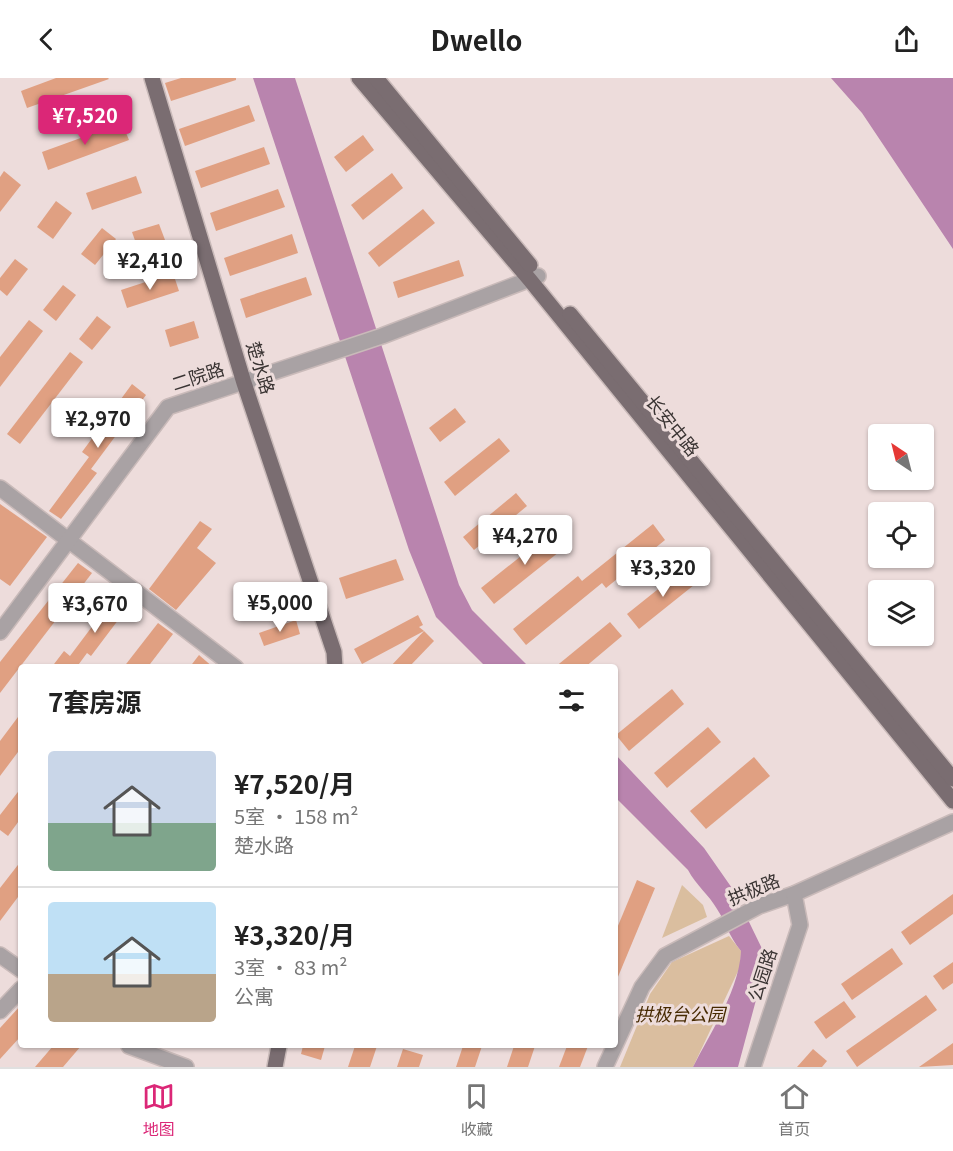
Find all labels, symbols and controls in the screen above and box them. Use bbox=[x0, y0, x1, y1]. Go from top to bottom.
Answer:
text: Dwello bbox=[431, 20, 522, 59]
icon: back bbox=[30, 23, 63, 56]
icon: share bbox=[890, 23, 923, 56]
pin: ¥7,520 bbox=[36, 95, 134, 146]
text: ¥7,520 bbox=[52, 100, 118, 129]
pin: ¥2,410 bbox=[101, 240, 199, 291]
text: ¥2,410 bbox=[117, 245, 183, 274]
street label: 楚水路 bbox=[242, 338, 282, 397]
street label: 二院路 bbox=[168, 354, 227, 396]
street label: 长安中路 bbox=[641, 389, 706, 461]
pin: ¥2,970 bbox=[49, 398, 147, 449]
text: ¥2,970 bbox=[65, 403, 131, 432]
north arrow bbox=[868, 424, 934, 490]
map controls bbox=[868, 424, 934, 646]
button: locate bbox=[868, 502, 934, 568]
pin: ¥4,270 bbox=[476, 515, 574, 566]
text: ¥4,270 bbox=[492, 520, 558, 549]
pin: ¥3,320 bbox=[614, 547, 712, 598]
text: ¥3,320 bbox=[630, 552, 696, 581]
button: layers bbox=[868, 580, 934, 646]
pin: ¥5,000 bbox=[231, 582, 329, 633]
pin: ¥3,670 bbox=[46, 583, 144, 634]
text: ¥5,000 bbox=[247, 587, 313, 616]
text: ¥3,670 bbox=[62, 588, 128, 617]
text: 7套房源 bbox=[48, 682, 141, 719]
icon: filters bbox=[555, 684, 588, 717]
text: ¥7,520/月 bbox=[234, 764, 355, 801]
icon: home bbox=[96, 775, 168, 847]
text: 5室 · 158 m² bbox=[234, 801, 359, 830]
text: 楚水路 bbox=[234, 830, 294, 859]
street label: 拱极路 bbox=[723, 866, 783, 910]
text: ¥3,320/月 bbox=[234, 915, 355, 952]
icon: home bbox=[96, 926, 168, 998]
street label: 公园路 bbox=[740, 945, 782, 1004]
text: 3室 · 83 m² bbox=[234, 952, 347, 981]
text: 公寓 bbox=[234, 981, 274, 1010]
park label: 拱极台公园 bbox=[635, 1000, 728, 1026]
tab: 地图 bbox=[142, 1080, 175, 1140]
tab: 收藏 bbox=[460, 1080, 493, 1140]
tab: 首页 bbox=[778, 1080, 811, 1140]

